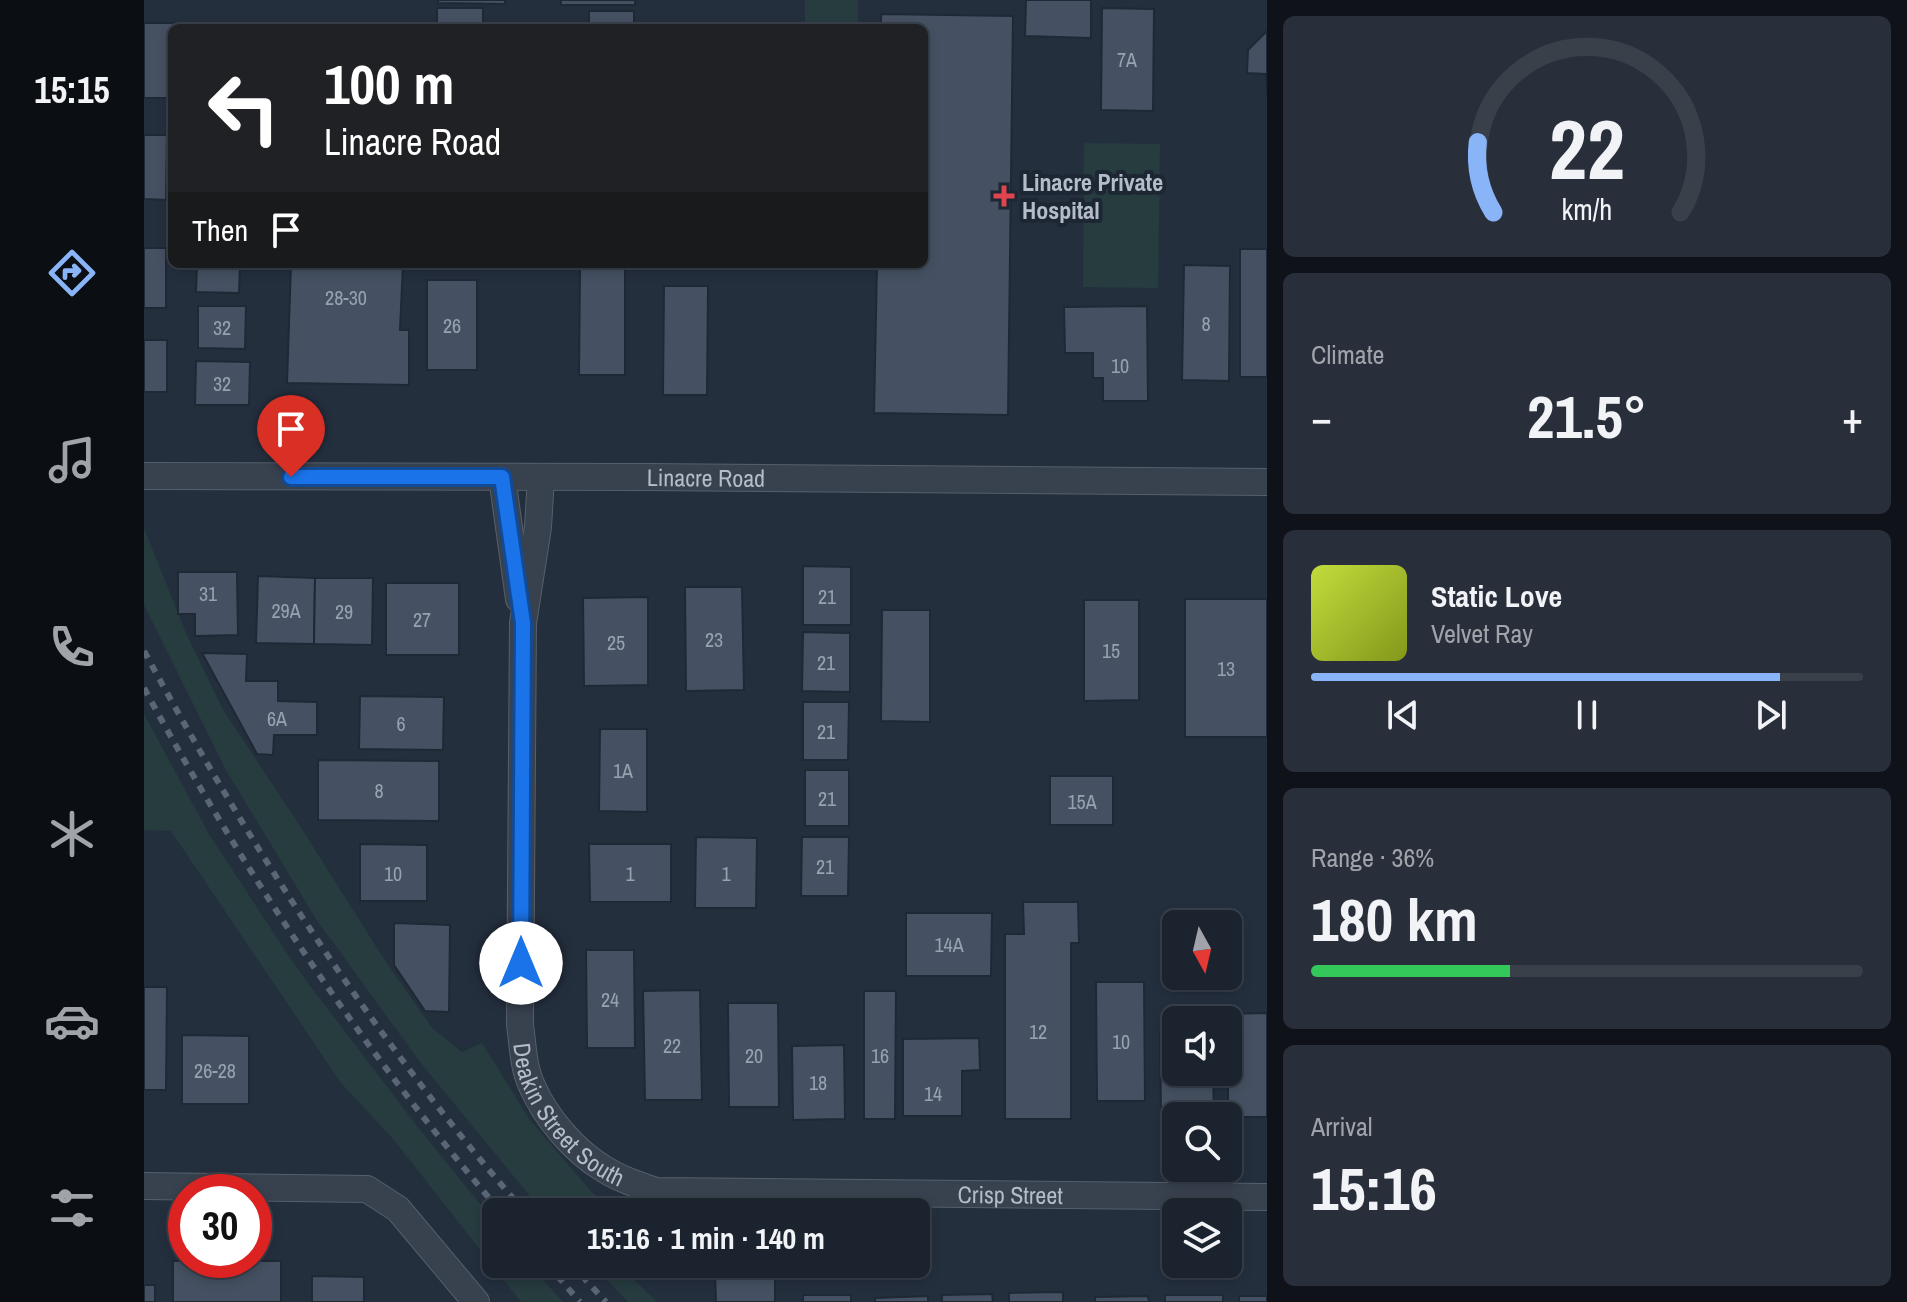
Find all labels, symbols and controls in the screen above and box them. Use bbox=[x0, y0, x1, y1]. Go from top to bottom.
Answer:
text: 100 m bbox=[324, 46, 454, 121]
house number: 7A bbox=[1117, 46, 1137, 73]
icon: left bbox=[192, 56, 296, 160]
text: 15:15 bbox=[34, 66, 110, 114]
text: 22 bbox=[1549, 92, 1625, 204]
text: Linacre Road bbox=[324, 118, 501, 166]
place label: Linacre Private Hospital bbox=[1022, 166, 1163, 226]
marker: Linacre Private Hospital bbox=[993, 185, 1015, 207]
text: km/h bbox=[1562, 190, 1612, 229]
icon: arrive bbox=[264, 208, 308, 252]
text: Then bbox=[192, 210, 248, 250]
icon: directions bbox=[44, 245, 100, 301]
house number: 28-30 bbox=[325, 284, 367, 311]
house number: 8 bbox=[1201, 310, 1211, 337]
house number: 26 bbox=[443, 312, 461, 339]
house number: 32 bbox=[213, 314, 231, 341]
text: Climate bbox=[1311, 337, 1384, 372]
house number: 10 bbox=[1111, 352, 1129, 379]
house number: 32 bbox=[213, 370, 231, 397]
text: 21.5° bbox=[1527, 376, 1647, 457]
text: − bbox=[1311, 387, 1332, 447]
text: + bbox=[1842, 387, 1863, 447]
pin bbox=[257, 395, 325, 477]
icon: arrive bbox=[269, 407, 313, 451]
icon: music bbox=[44, 432, 100, 488]
street label: Linacre Road bbox=[647, 461, 765, 494]
text: Static Love bbox=[1431, 576, 1562, 616]
house number: 31 bbox=[199, 580, 217, 607]
house number: 21 bbox=[818, 583, 836, 610]
house number: 29A bbox=[271, 597, 301, 624]
house number: 29 bbox=[335, 598, 353, 625]
house number: 27 bbox=[413, 606, 431, 633]
text: Velvet Ray bbox=[1431, 616, 1533, 651]
icon: phone bbox=[44, 619, 100, 675]
house number: 23 bbox=[705, 626, 723, 653]
house number: 25 bbox=[607, 629, 625, 656]
house number: 15 bbox=[1102, 637, 1120, 664]
house number: 21 bbox=[817, 649, 835, 676]
house number: 13 bbox=[1217, 655, 1235, 682]
icon: previous bbox=[1381, 693, 1425, 737]
icon: pause bbox=[1565, 693, 1609, 737]
icon: next bbox=[1749, 693, 1793, 737]
house number: 6A bbox=[267, 705, 287, 732]
house number: 6 bbox=[396, 710, 406, 737]
house number: 21 bbox=[817, 718, 835, 745]
house number: 1A bbox=[613, 757, 633, 784]
house number: 8 bbox=[374, 777, 384, 804]
house number: 21 bbox=[818, 785, 836, 812]
house number: 15A bbox=[1067, 788, 1097, 815]
icon: climate bbox=[44, 806, 100, 862]
text: Range · 36% bbox=[1311, 840, 1434, 875]
house number: 21 bbox=[816, 853, 834, 880]
house number: 10 bbox=[384, 860, 402, 887]
house number: 1 bbox=[625, 860, 635, 887]
house number: 1 bbox=[721, 860, 731, 887]
text: 180 km bbox=[1311, 879, 1478, 960]
north arrow bbox=[1162, 910, 1242, 990]
map controls bbox=[1162, 910, 1242, 1278]
position arrow bbox=[479, 921, 563, 1005]
house number: 14A bbox=[934, 931, 964, 958]
house number: 24 bbox=[601, 986, 619, 1013]
icon: car bbox=[44, 993, 100, 1049]
button: sound bbox=[1162, 1006, 1242, 1086]
house number: 12 bbox=[1029, 1018, 1047, 1045]
house number: 10 bbox=[1112, 1028, 1130, 1055]
house number: 22 bbox=[663, 1032, 681, 1059]
street label: Deakin Street South bbox=[506, 1041, 630, 1193]
house number: 20 bbox=[745, 1042, 763, 1069]
house number: 16 bbox=[871, 1042, 889, 1069]
house number: 26-28 bbox=[194, 1057, 236, 1084]
house number: 18 bbox=[809, 1069, 827, 1096]
house number: 14 bbox=[924, 1080, 942, 1107]
button: search bbox=[1162, 1102, 1242, 1182]
text: Arrival bbox=[1311, 1109, 1373, 1144]
text: 15:16 bbox=[1311, 1148, 1437, 1229]
speed limit sign: 30 bbox=[168, 1174, 272, 1278]
street label: Crisp Street bbox=[958, 1178, 1064, 1211]
icon: filters bbox=[44, 1180, 100, 1236]
button: layers bbox=[1162, 1198, 1242, 1278]
text: 15:16 · 1 min · 140 m bbox=[587, 1218, 825, 1258]

